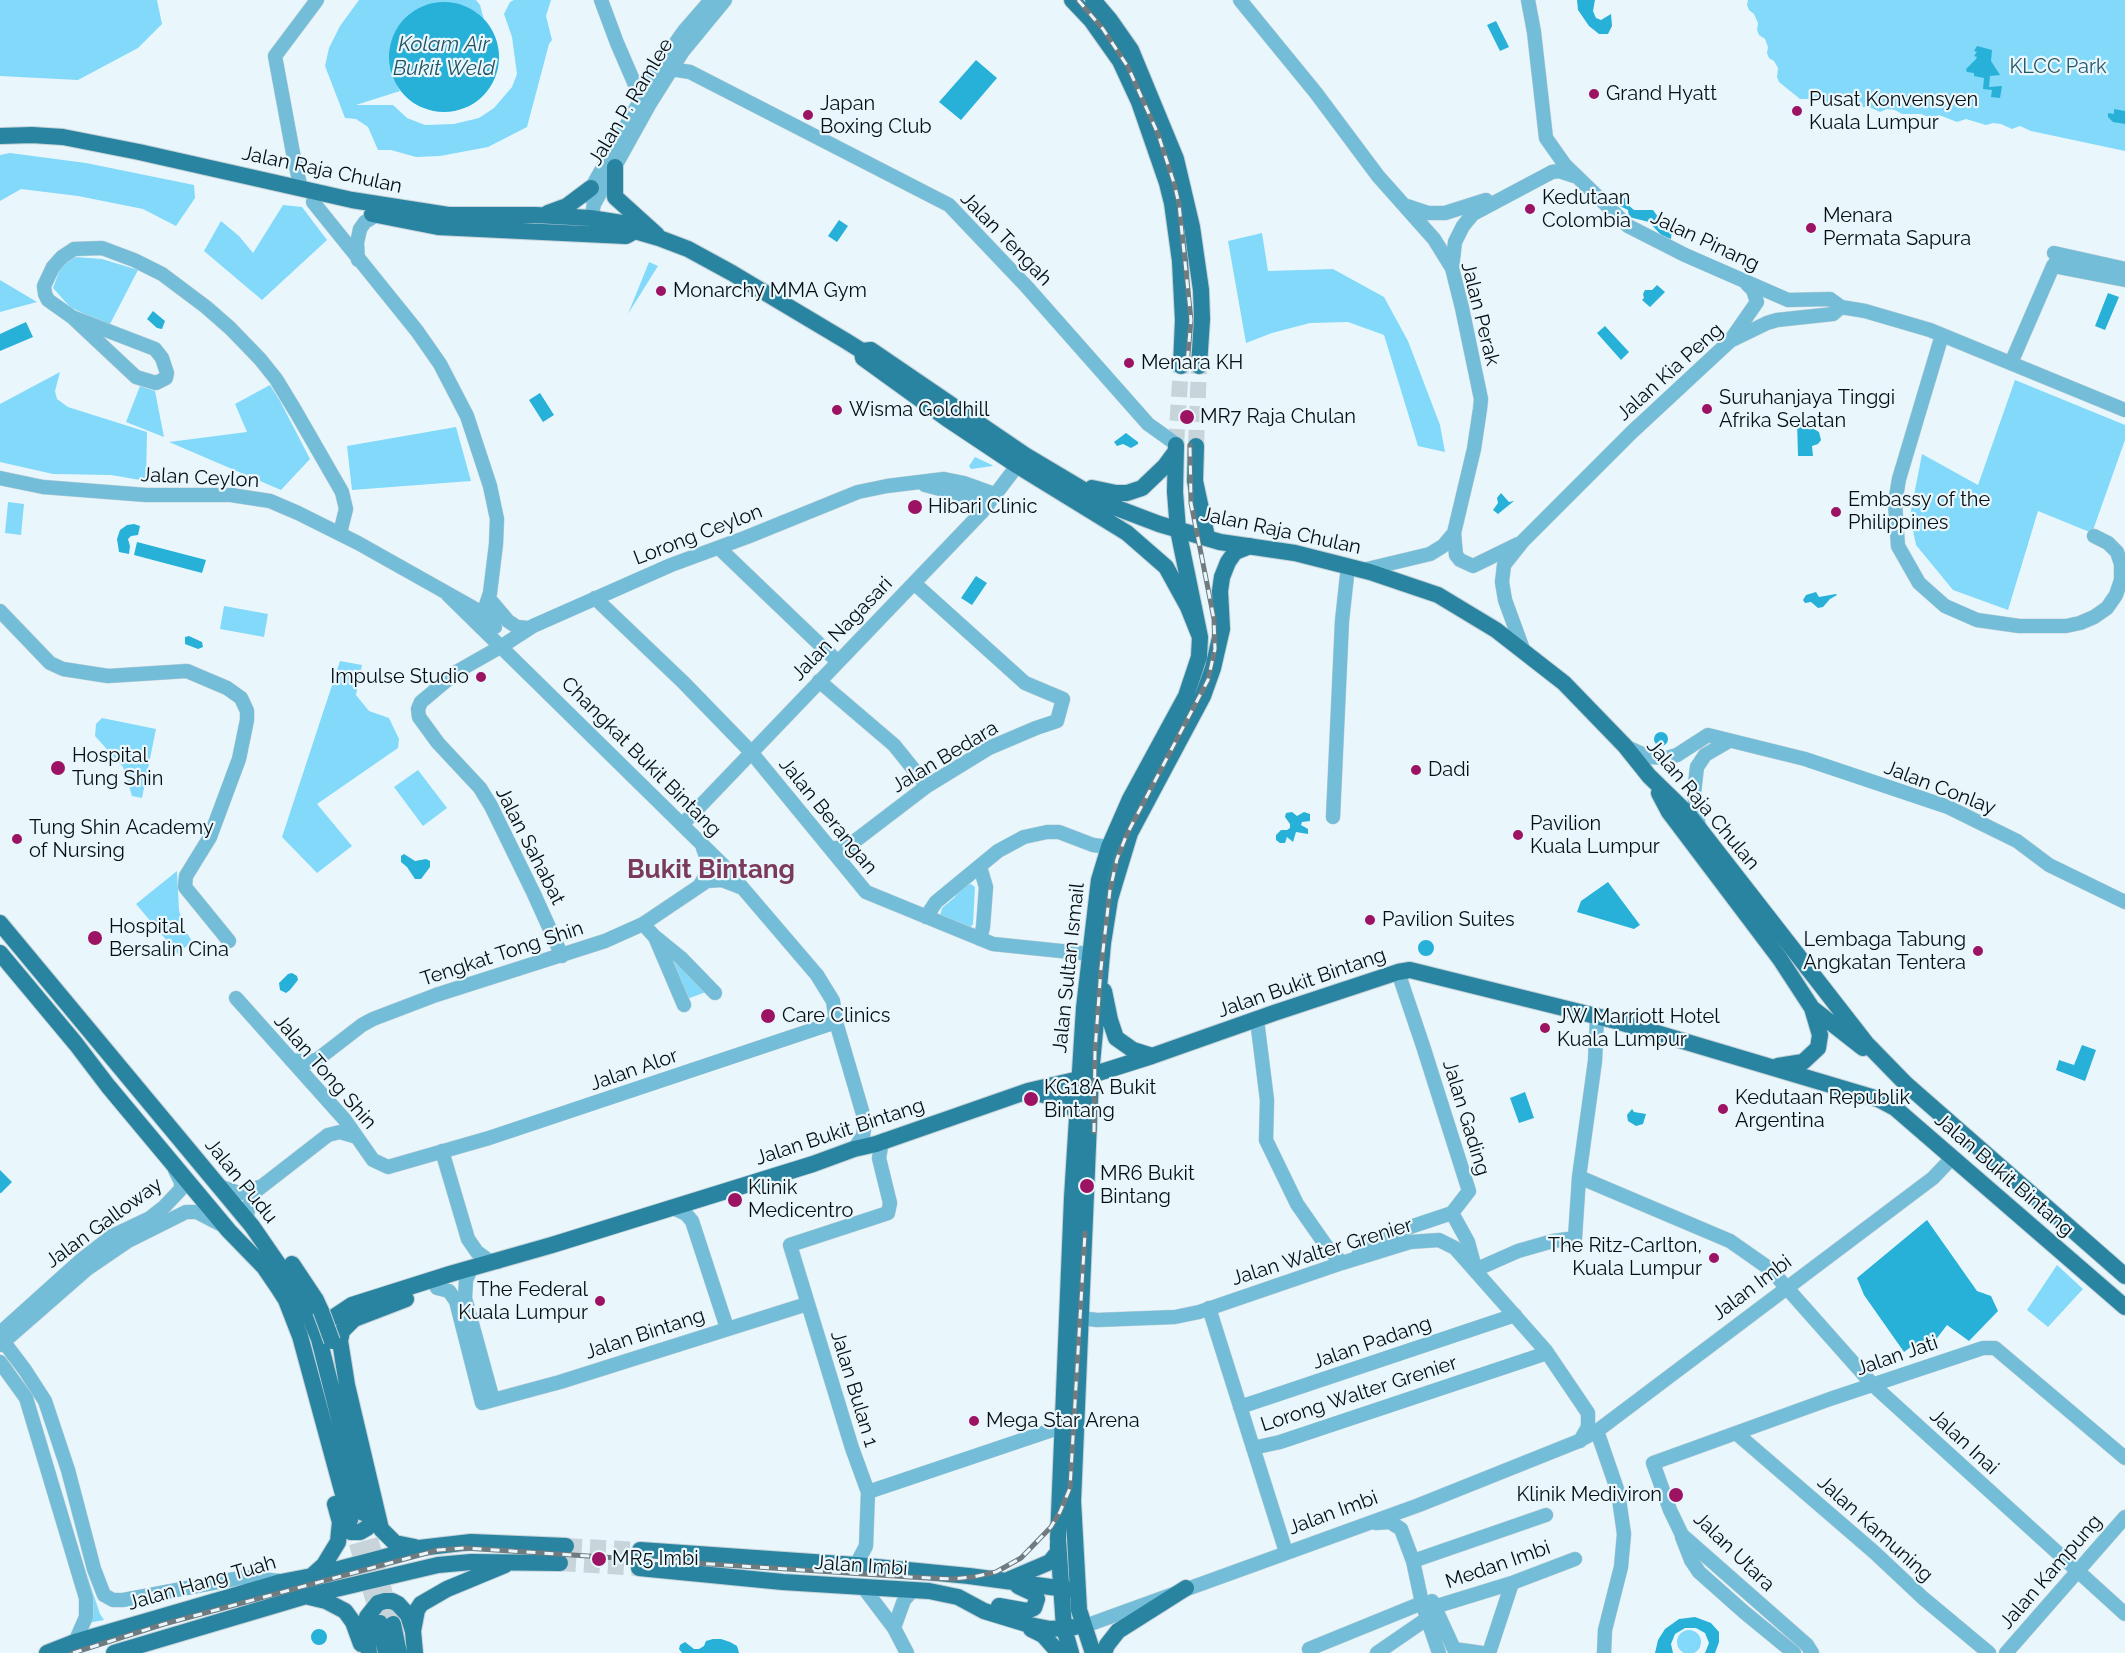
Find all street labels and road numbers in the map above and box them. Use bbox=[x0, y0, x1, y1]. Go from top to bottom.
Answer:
street label: Jalan P. Ramlee bbox=[584, 34, 678, 170]
street label: Jalan Raja Chulan bbox=[240, 141, 404, 199]
street label: Jalan Tengah bbox=[955, 187, 1057, 291]
street label: Jalan Pinang bbox=[1647, 205, 1763, 277]
street label: Jalan Perak bbox=[1456, 260, 1504, 368]
street label: Jalan Kia Peng bbox=[1612, 318, 1728, 426]
street label: Jalan Ceylon bbox=[140, 463, 260, 493]
street label: Lorong Ceylon bbox=[630, 499, 766, 571]
street label: Jalan Raja Chulan bbox=[1199, 502, 1363, 560]
street label: Jalan Nagasari bbox=[787, 572, 897, 686]
street label: Changkat Bukit Bintang bbox=[556, 672, 726, 842]
street label: Jalan Bedara bbox=[888, 716, 1002, 798]
street label: Jalan Raja Chulan bbox=[1641, 735, 1765, 875]
street label: Jalan Berangan bbox=[774, 753, 882, 879]
street label: Jalan Conlay bbox=[1881, 756, 1999, 820]
street label: Jalan Sahabat bbox=[490, 783, 570, 909]
street label: Jalan Sultan Ismail bbox=[1048, 882, 1090, 1054]
street label: Tengkat Tong Shin bbox=[418, 916, 586, 992]
street label: Jalan Bukit Bintang bbox=[1215, 943, 1389, 1023]
street label: Jalan Tong Shin bbox=[269, 1010, 381, 1134]
street label: Jalan Alor bbox=[587, 1044, 681, 1096]
street label: Jalan Gading bbox=[1437, 1057, 1495, 1179]
street label: Jalan Bukit Bintang bbox=[752, 1093, 928, 1171]
street label: Jalan Bukit Bintang bbox=[1930, 1108, 2078, 1242]
street label: Jalan Pudu bbox=[200, 1134, 282, 1228]
street label: Jalan Galloway bbox=[41, 1173, 167, 1273]
street label: Jalan Walter Grenier bbox=[1229, 1213, 1415, 1291]
street label: Jalan Imbi bbox=[1707, 1250, 1797, 1326]
street label: Jalan Bintang bbox=[582, 1303, 708, 1365]
street label: Jalan Padang bbox=[1309, 1311, 1435, 1375]
street label: Jalan Bulan 1 bbox=[825, 1328, 883, 1450]
street label: Jalan Jati bbox=[1853, 1331, 1941, 1381]
street label: Lorong Walter Grenier bbox=[1258, 1351, 1460, 1437]
street label: Jalan Inai bbox=[1925, 1404, 2003, 1480]
street label: Jalan Kamuning bbox=[1812, 1471, 1938, 1587]
street label: Jalan Imbi bbox=[1285, 1486, 1381, 1540]
street label: Jalan Utara bbox=[1688, 1507, 1780, 1597]
street label: Jalan Kampung bbox=[1995, 1510, 2107, 1634]
street label: Medan Imbi bbox=[1442, 1536, 1554, 1594]
street label: Jalan Hang Tuah bbox=[125, 1550, 279, 1616]
street label: Jalan Imbi bbox=[814, 1551, 908, 1581]

